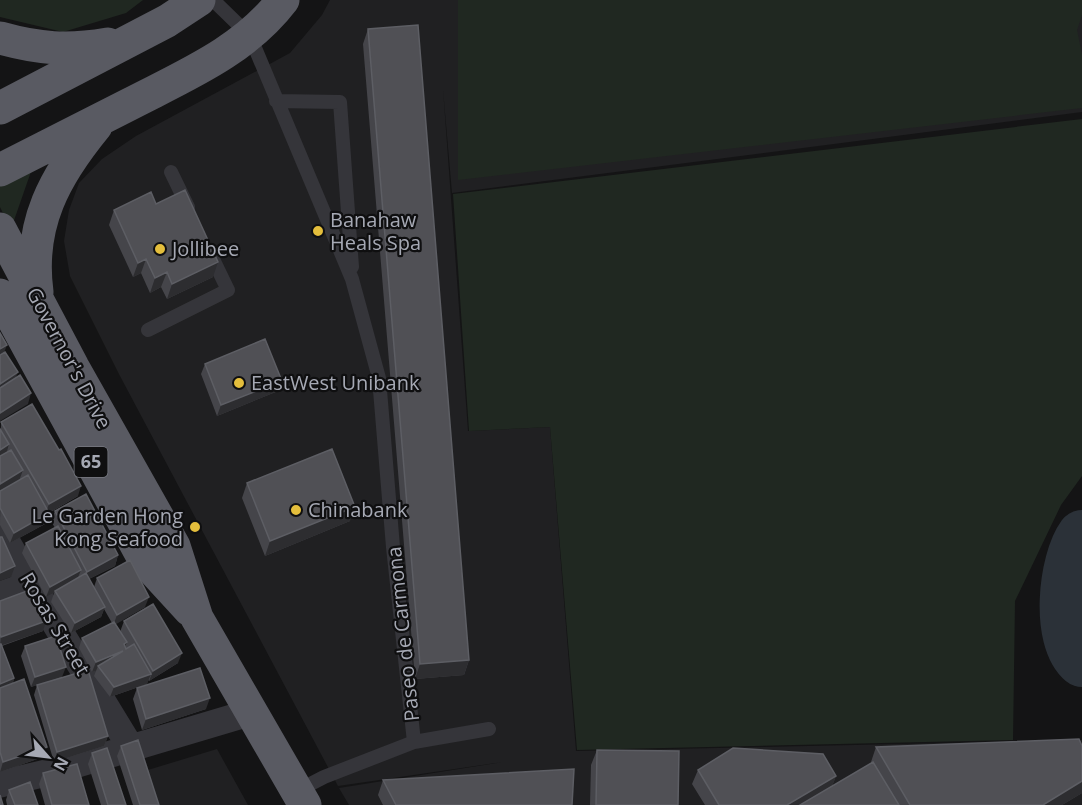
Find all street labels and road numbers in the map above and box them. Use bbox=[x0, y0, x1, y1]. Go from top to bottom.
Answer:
street label: Governor's Drive bbox=[21, 282, 118, 433]
road number: 65 bbox=[74, 447, 107, 477]
street label: Paseo de Carmona bbox=[380, 545, 425, 723]
street label: Rosas Street bbox=[14, 567, 97, 680]

